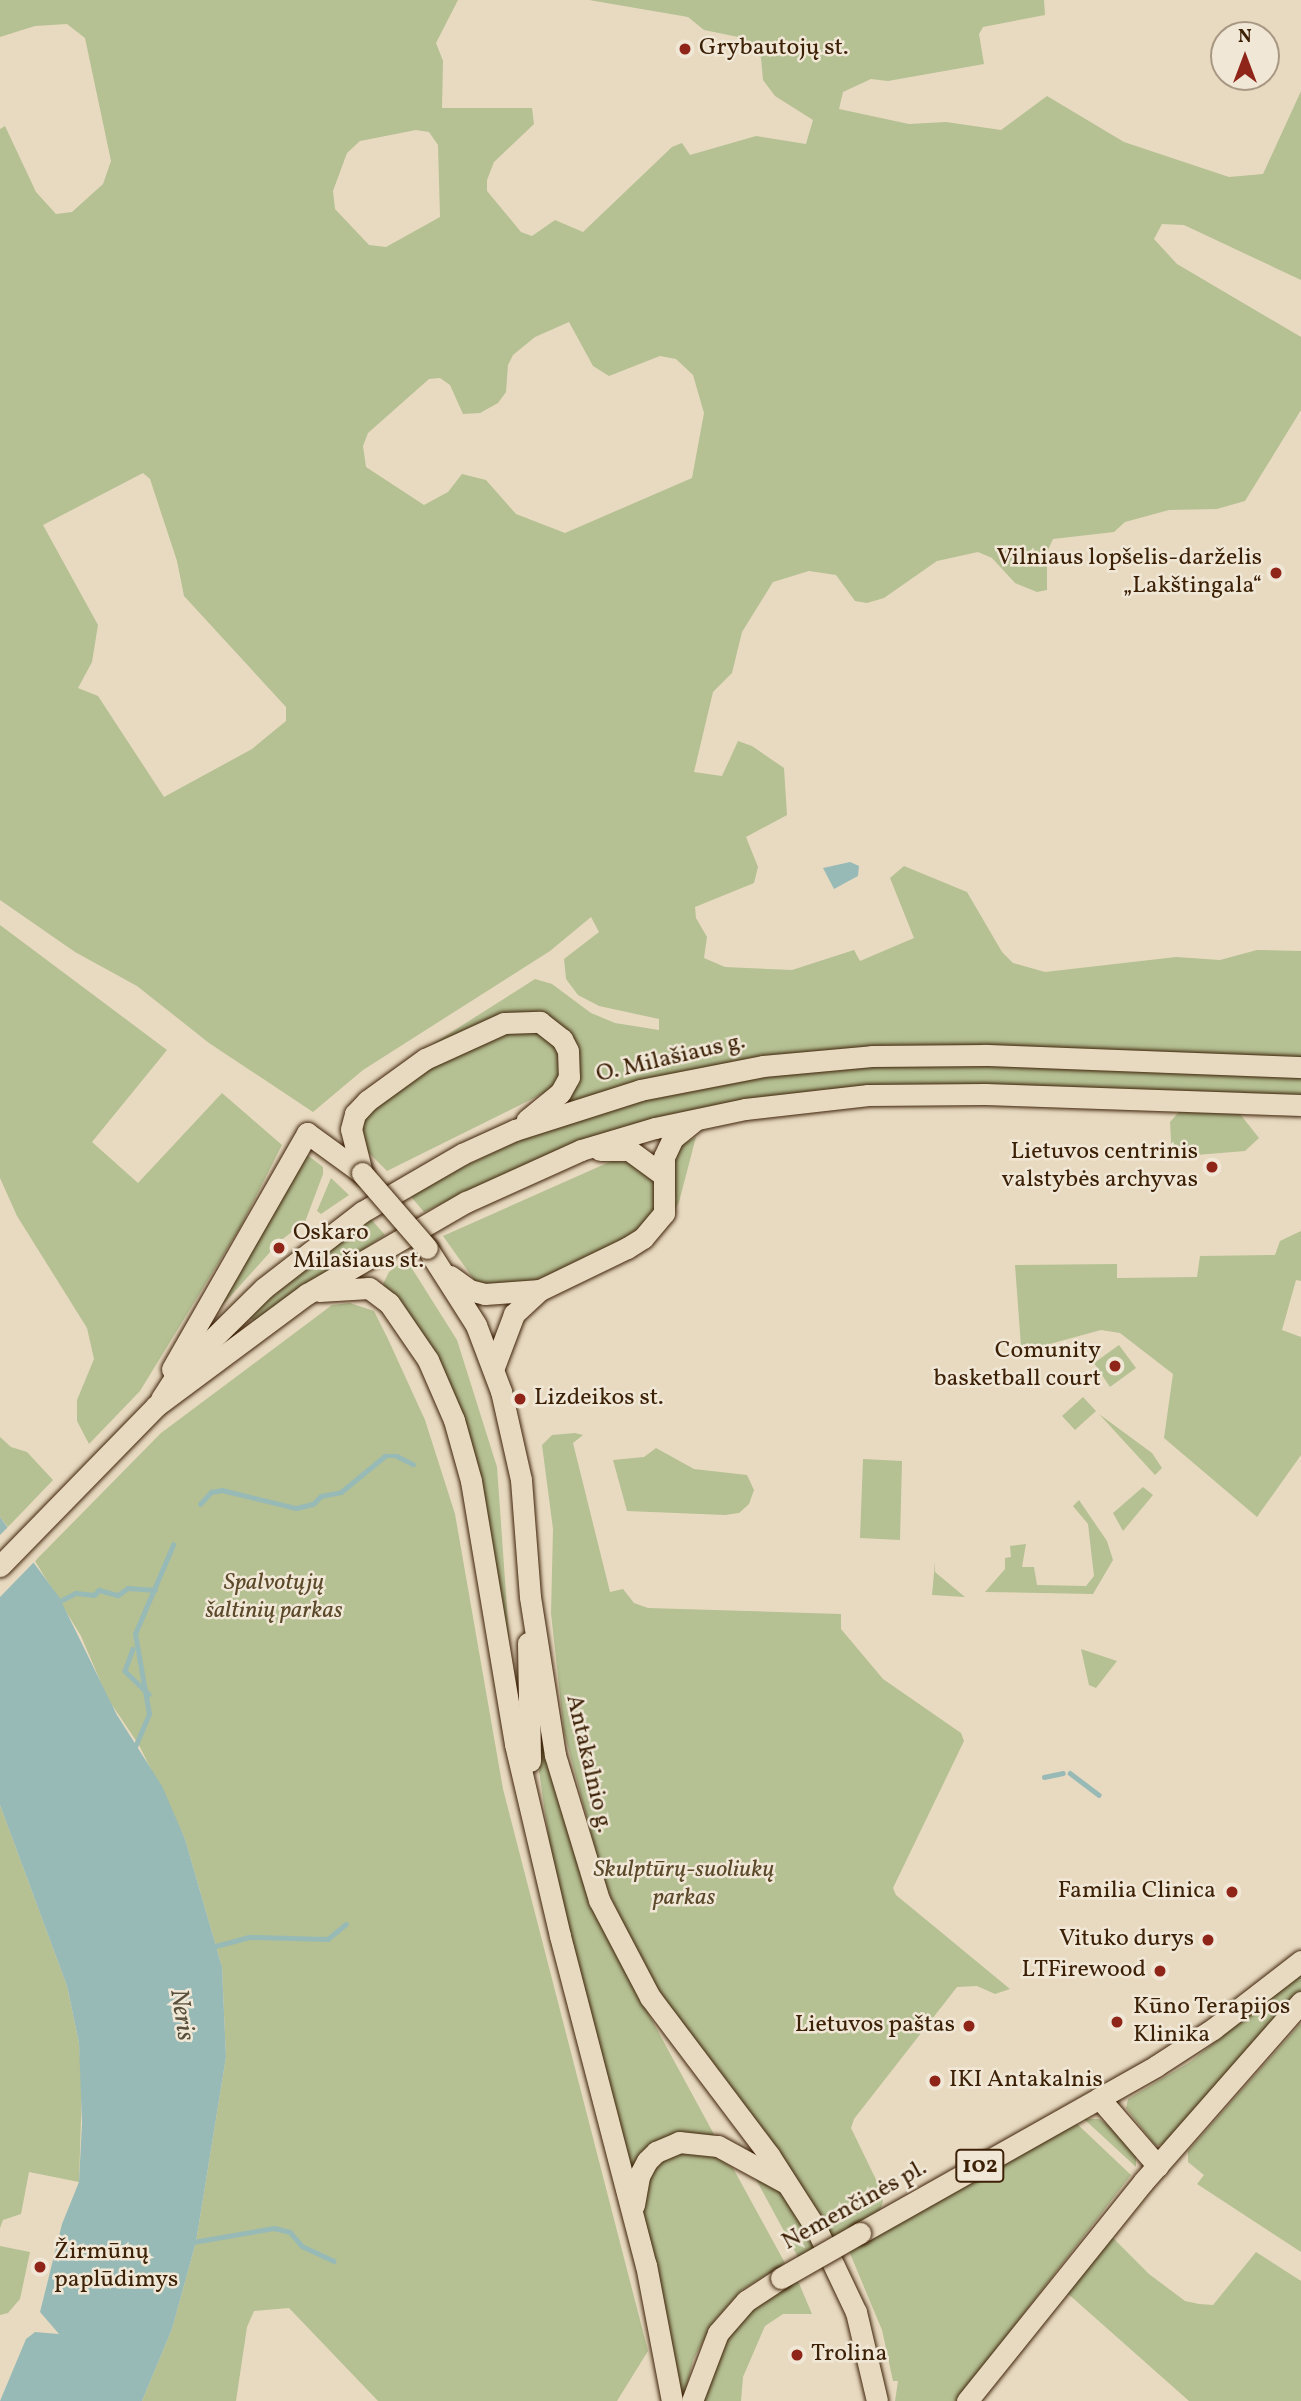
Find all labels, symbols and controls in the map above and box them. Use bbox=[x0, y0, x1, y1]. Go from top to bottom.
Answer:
north arrow bbox=[1210, 21, 1280, 91]
text: N bbox=[1238, 24, 1252, 50]
place label: Grybautojų st. bbox=[699, 35, 849, 63]
marker: Grybautojų st. bbox=[677, 41, 693, 57]
place label: Vilniaus lopšelis-darželis „Lakštingala“ bbox=[997, 545, 1262, 601]
marker: Vilniaus lopšelis-darželis „Lakštingala“ bbox=[1268, 565, 1284, 581]
street label: O. Milašiaus g. bbox=[594, 1028, 748, 1090]
place label: Lietuvos centrinis valstybės archyvas bbox=[1002, 1139, 1198, 1195]
marker: Lietuvos centrinis valstybės archyvas bbox=[1204, 1159, 1220, 1175]
place label: Oskaro Milašiaus st. bbox=[293, 1220, 424, 1276]
marker: Oskaro Milašiaus st. bbox=[271, 1240, 287, 1256]
place label: Comunity basketball court bbox=[933, 1338, 1101, 1394]
marker: Comunity basketball court bbox=[1107, 1358, 1123, 1374]
place label: Lizdeikos st. bbox=[534, 1385, 664, 1413]
marker: Lizdeikos st. bbox=[512, 1391, 528, 1407]
park label: Spalvotųjų šaltinių parkas bbox=[205, 1570, 343, 1626]
street label: Antakalnio g. bbox=[558, 1692, 618, 1836]
park label: Skulptūrų-suoliukų parkas bbox=[594, 1857, 774, 1913]
place label: Familia Clinica bbox=[1058, 1878, 1216, 1906]
marker: Familia Clinica bbox=[1222, 1882, 1242, 1902]
place label: Vituko durys bbox=[1059, 1926, 1194, 1954]
marker: Vituko durys bbox=[1200, 1932, 1216, 1948]
place label: LTFirewood bbox=[1022, 1957, 1146, 1985]
marker: LTFirewood bbox=[1152, 1963, 1168, 1979]
water label: Neris bbox=[162, 1987, 200, 2043]
place label: Kūno Terapijos Klinika bbox=[1133, 1994, 1291, 2050]
place label: Lietuvos paštas bbox=[795, 2012, 955, 2040]
marker: Kūno Terapijos Klinika bbox=[1107, 2012, 1127, 2032]
marker: Lietuvos paštas bbox=[961, 2018, 977, 2034]
place label: IKI Antakalnis bbox=[949, 2067, 1103, 2095]
marker: IKI Antakalnis bbox=[927, 2073, 943, 2089]
road number: 102 bbox=[954, 2146, 1006, 2186]
street label: Nemenčinės pl. bbox=[778, 2154, 932, 2258]
place label: Žirmūnų paplūdimys bbox=[54, 2239, 178, 2295]
marker: Žirmūnų paplūdimys bbox=[32, 2259, 48, 2275]
place label: Trolina bbox=[811, 2341, 887, 2369]
marker: Trolina bbox=[789, 2347, 805, 2363]

